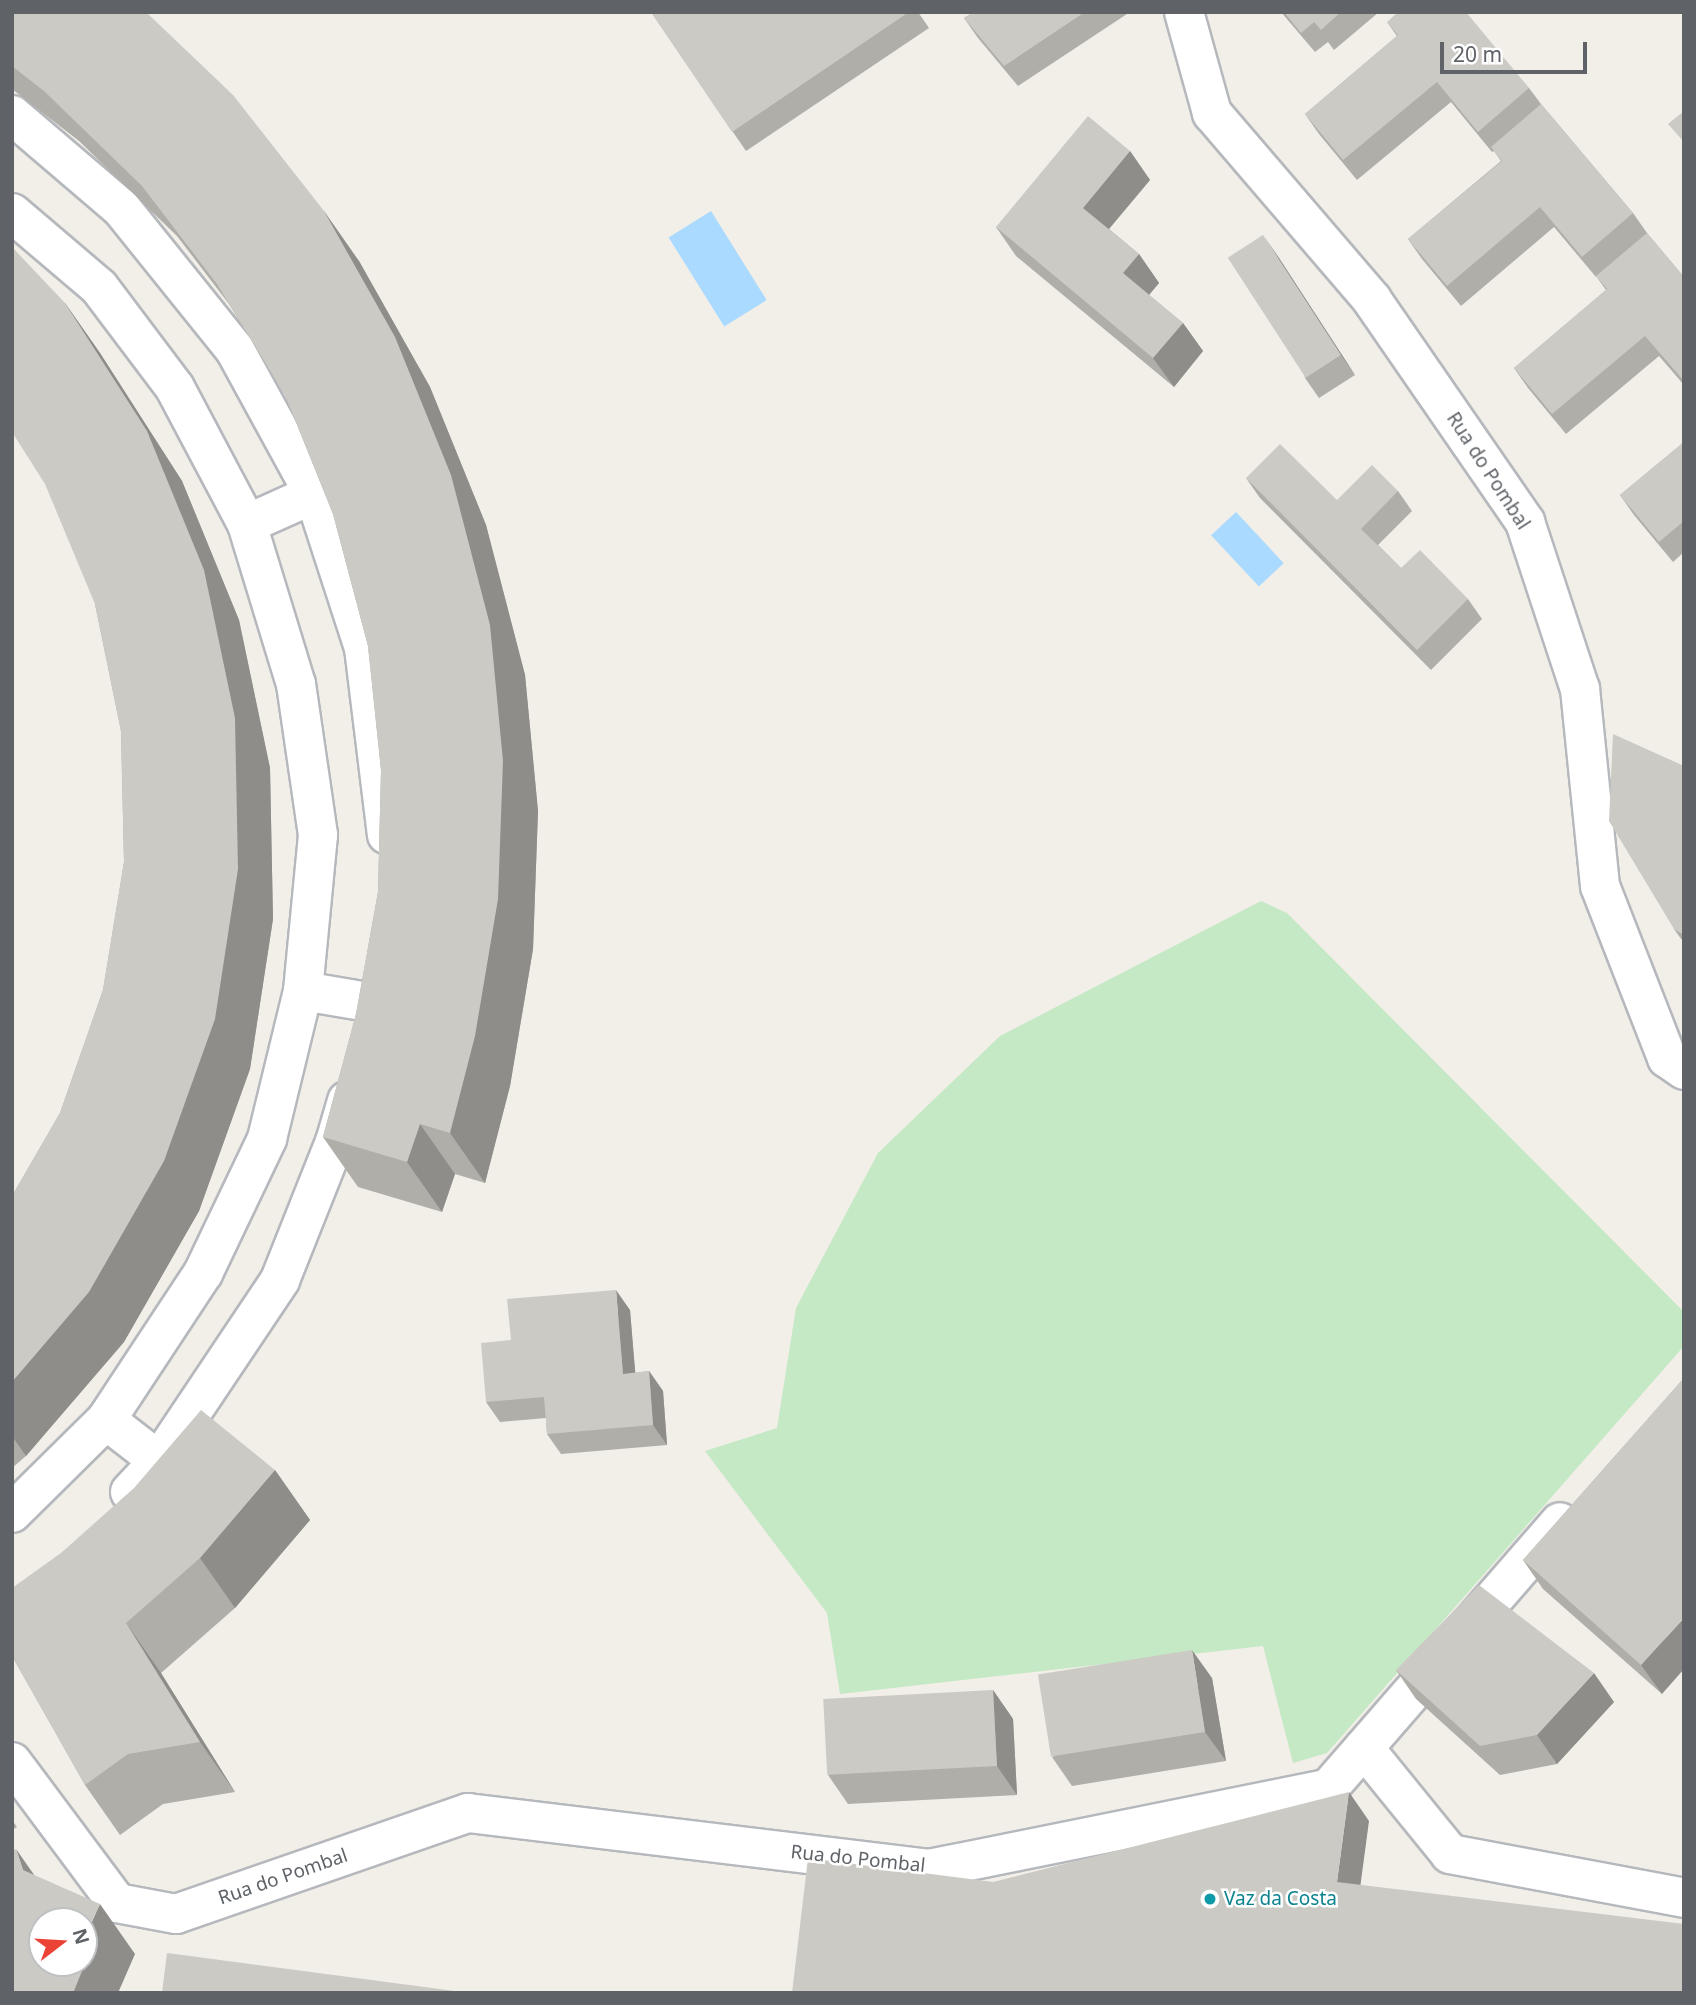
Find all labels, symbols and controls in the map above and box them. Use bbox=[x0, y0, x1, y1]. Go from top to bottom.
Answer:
scale bar bbox=[1444, 28, 1591, 72]
text: 20 m bbox=[1453, 40, 1502, 68]
street label: Rua do Pombal bbox=[1442, 408, 1534, 534]
street label: Rua do Pombal bbox=[790, 1841, 926, 1877]
street label: Rua do Pombal bbox=[215, 1844, 351, 1910]
place label: Vaz da Costa bbox=[1224, 1888, 1337, 1910]
marker: Vaz da Costa bbox=[1202, 1891, 1218, 1907]
north arrow bbox=[28, 1907, 98, 1977]
text: N bbox=[66, 1925, 96, 1948]

